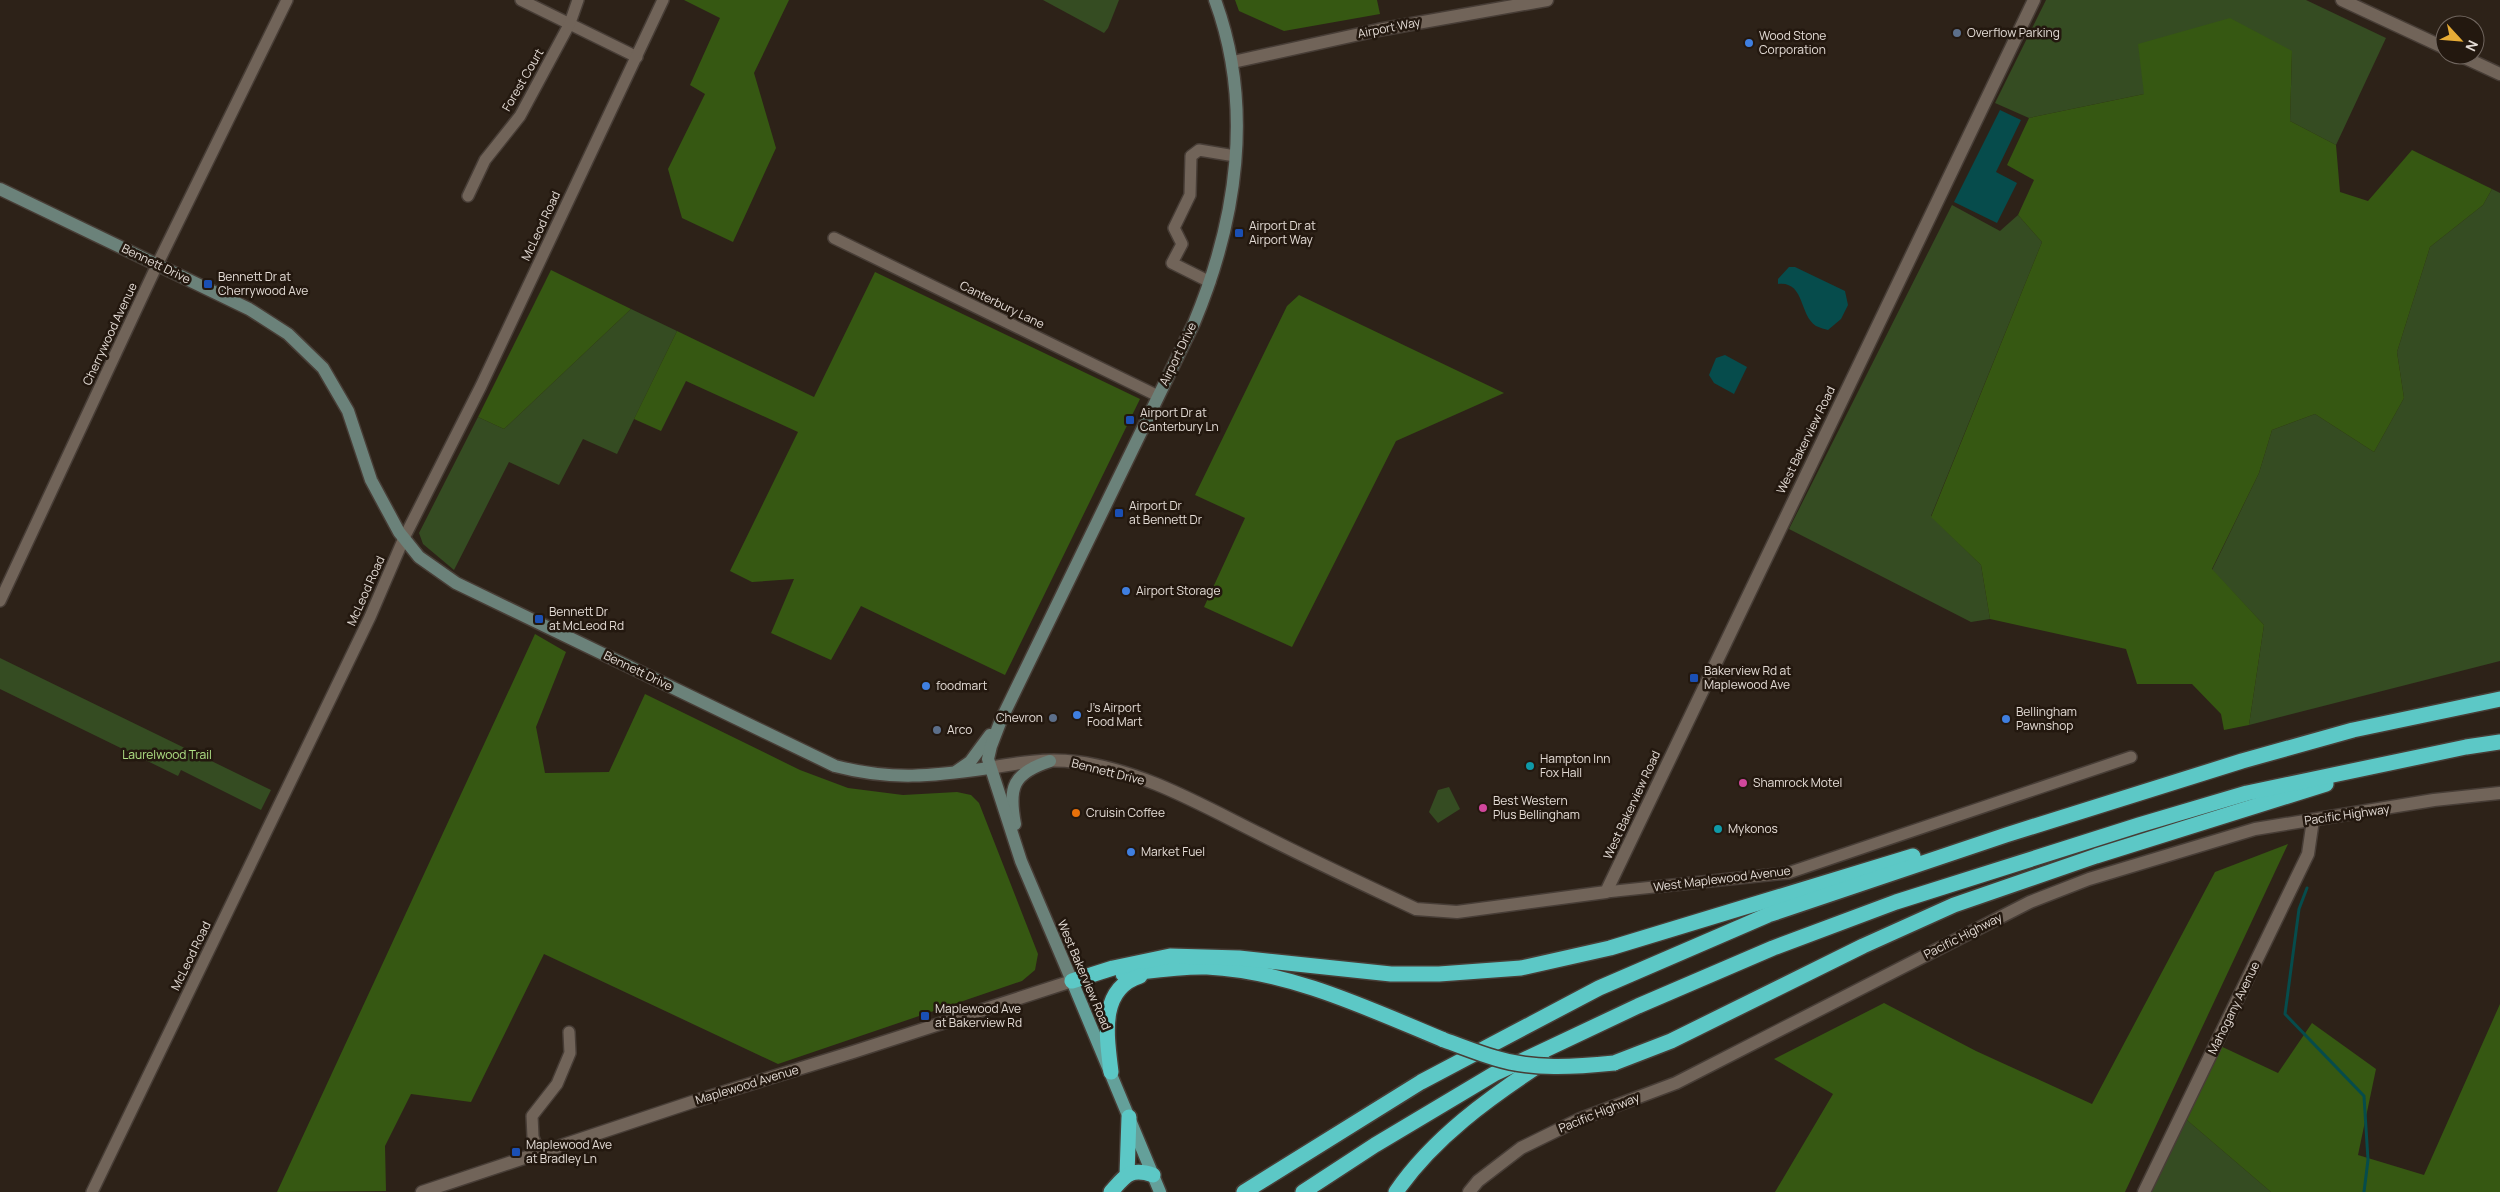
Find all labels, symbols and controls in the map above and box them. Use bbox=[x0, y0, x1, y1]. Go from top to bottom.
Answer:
street label: Airport Way bbox=[1356, 13, 1422, 42]
north arrow bbox=[2435, 15, 2485, 65]
place label: Overflow Parking bbox=[1967, 24, 2060, 41]
place label: Wood Stone Corporation bbox=[1759, 27, 1826, 58]
marker: Overflow Parking bbox=[1951, 27, 1963, 39]
marker: Wood Stone Corporation bbox=[1743, 37, 1755, 49]
text: N bbox=[2461, 37, 2483, 55]
street label: Forest Court bbox=[498, 45, 547, 114]
street label: McLeod Road bbox=[517, 188, 564, 263]
place label: Airport Dr at Airport Way bbox=[1249, 217, 1316, 248]
marker: Airport Dr at Airport Way bbox=[1233, 227, 1245, 239]
street label: Bennett Drive bbox=[119, 240, 194, 288]
place label: Bennett Dr at Cherrywood Ave bbox=[218, 268, 308, 299]
street label: Canterbury Lane bbox=[957, 277, 1047, 332]
marker: Bennett Dr at Cherrywood Ave bbox=[202, 278, 214, 290]
street label: Cherrywood Avenue bbox=[78, 280, 141, 388]
street label: Airport Drive bbox=[1155, 319, 1200, 388]
street label: West Bakerview Road bbox=[1772, 383, 1839, 497]
place label: Airport Dr at Canterbury Ln bbox=[1140, 404, 1219, 435]
marker: Airport Dr at Canterbury Ln bbox=[1124, 414, 1136, 426]
place label: Airport Dr at Bennett Dr bbox=[1129, 497, 1203, 528]
marker: Airport Dr at Bennett Dr bbox=[1113, 507, 1125, 519]
street label: McLeod Road bbox=[343, 553, 389, 628]
place label: Airport Storage bbox=[1136, 582, 1220, 599]
marker: Airport Storage bbox=[1120, 585, 1132, 597]
place label: Bennett Dr at McLeod Rd bbox=[549, 603, 624, 634]
marker: Bennett Dr at McLeod Rd bbox=[533, 613, 545, 625]
street label: Bennett Drive bbox=[601, 647, 676, 695]
place label: Bakerview Rd at Maplewood Ave bbox=[1704, 662, 1791, 693]
marker: Bakerview Rd at Maplewood Ave bbox=[1688, 672, 1700, 684]
place label: foodmart bbox=[936, 677, 987, 694]
marker: foodmart bbox=[920, 680, 932, 692]
place label: J's Airport Food Mart bbox=[1087, 699, 1143, 730]
place label: Bellingham Pawnshop bbox=[2016, 703, 2077, 734]
place label: Chevron bbox=[996, 709, 1043, 726]
marker: J's Airport Food Mart bbox=[1071, 709, 1083, 721]
marker: Chevron bbox=[1047, 712, 1059, 724]
marker: Bellingham Pawnshop bbox=[2000, 713, 2012, 725]
place label: Arco bbox=[947, 721, 972, 738]
marker: Arco bbox=[931, 724, 943, 736]
park label: Laurelwood Trail bbox=[122, 746, 212, 763]
street label: West Bakerview Road bbox=[1599, 748, 1664, 862]
place label: Hampton Inn Fox Hall bbox=[1540, 750, 1610, 781]
street label: Bennett Drive bbox=[1070, 754, 1146, 789]
marker: Hampton Inn Fox Hall bbox=[1524, 760, 1536, 772]
place label: Shamrock Motel bbox=[1753, 774, 1842, 791]
marker: Shamrock Motel bbox=[1737, 777, 1749, 789]
place label: Best Western Plus Bellingham bbox=[1493, 792, 1580, 823]
street label: Pacific Highway bbox=[2303, 800, 2391, 829]
marker: Best Western Plus Bellingham bbox=[1477, 802, 1489, 814]
place label: Cruisin Coffee bbox=[1086, 804, 1165, 821]
marker: Cruisin Coffee bbox=[1070, 807, 1082, 819]
place label: Mykonos bbox=[1728, 820, 1778, 837]
marker: Mykonos bbox=[1712, 823, 1724, 835]
place label: Market Fuel bbox=[1141, 843, 1205, 860]
marker: Market Fuel bbox=[1125, 846, 1137, 858]
street label: West Maplewood Avenue bbox=[1652, 862, 1792, 895]
street label: Pacific Highway bbox=[1921, 908, 2005, 963]
street label: West Bakerview Road bbox=[1054, 917, 1115, 1032]
street label: McLeod Road bbox=[166, 918, 215, 993]
street label: Mahogany Avenue bbox=[2204, 958, 2263, 1057]
place label: Maplewood Ave at Bakerview Rd bbox=[935, 1000, 1022, 1031]
marker: Maplewood Ave at Bakerview Rd bbox=[919, 1010, 931, 1022]
street label: Maplewood Avenue bbox=[693, 1061, 801, 1108]
street label: Pacific Highway bbox=[1556, 1088, 1642, 1137]
place label: Maplewood Ave at Bradley Ln bbox=[526, 1136, 612, 1167]
marker: Maplewood Ave at Bradley Ln bbox=[510, 1146, 522, 1158]

